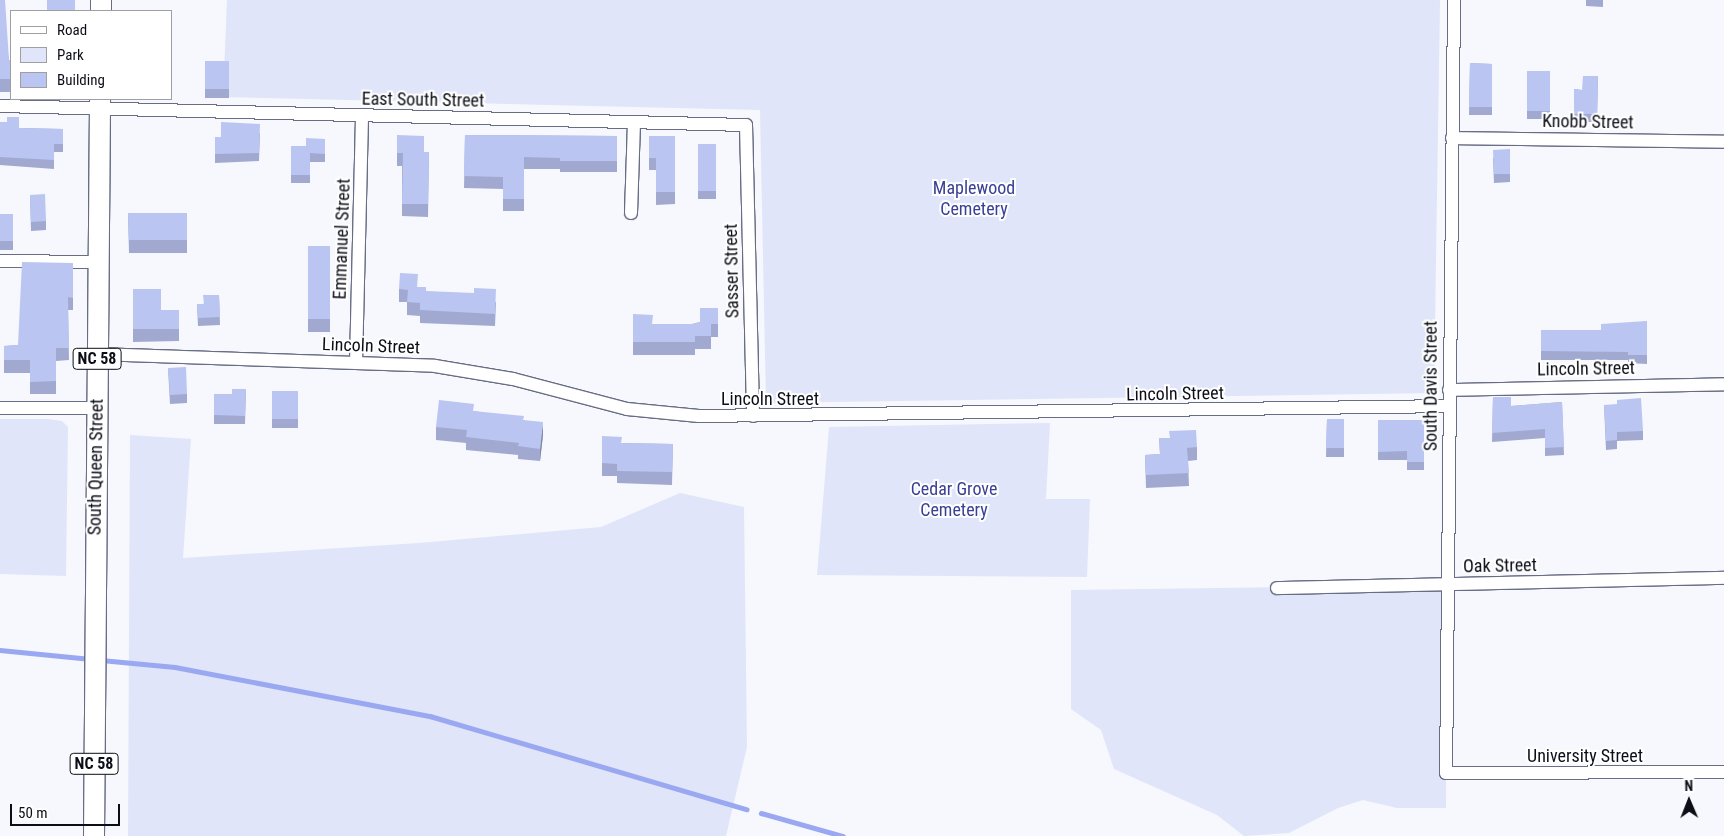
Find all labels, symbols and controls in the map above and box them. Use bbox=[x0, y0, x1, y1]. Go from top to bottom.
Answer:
legend bbox=[10, 10, 172, 100]
text: Road bbox=[57, 21, 87, 39]
text: Park bbox=[57, 46, 84, 64]
text: Building bbox=[57, 71, 105, 89]
street label: East South Street bbox=[362, 88, 484, 112]
street label: Knobb Street bbox=[1542, 110, 1634, 134]
street label: Emmanuel Street bbox=[329, 178, 355, 300]
park label: Maplewood Cemetery bbox=[933, 178, 1015, 220]
street label: Sasser Street bbox=[720, 224, 744, 318]
street label: South Davis Street bbox=[1420, 321, 1442, 451]
street label: Lincoln Street bbox=[322, 333, 420, 359]
road number: NC 58 bbox=[72, 346, 122, 372]
street label: Lincoln Street bbox=[1537, 357, 1635, 381]
street label: Lincoln Street bbox=[1126, 382, 1224, 406]
street label: Lincoln Street bbox=[721, 388, 819, 410]
street label: South Queen Street bbox=[84, 399, 108, 535]
park label: Cedar Grove Cemetery bbox=[911, 479, 997, 522]
street label: Oak Street bbox=[1463, 555, 1537, 577]
street label: University Street bbox=[1527, 745, 1643, 767]
road number: NC 58 bbox=[69, 751, 119, 778]
north arrow bbox=[1664, 776, 1714, 826]
text: N bbox=[1684, 778, 1693, 794]
scale bar bbox=[12, 794, 122, 826]
text: 50 m bbox=[18, 804, 48, 822]

